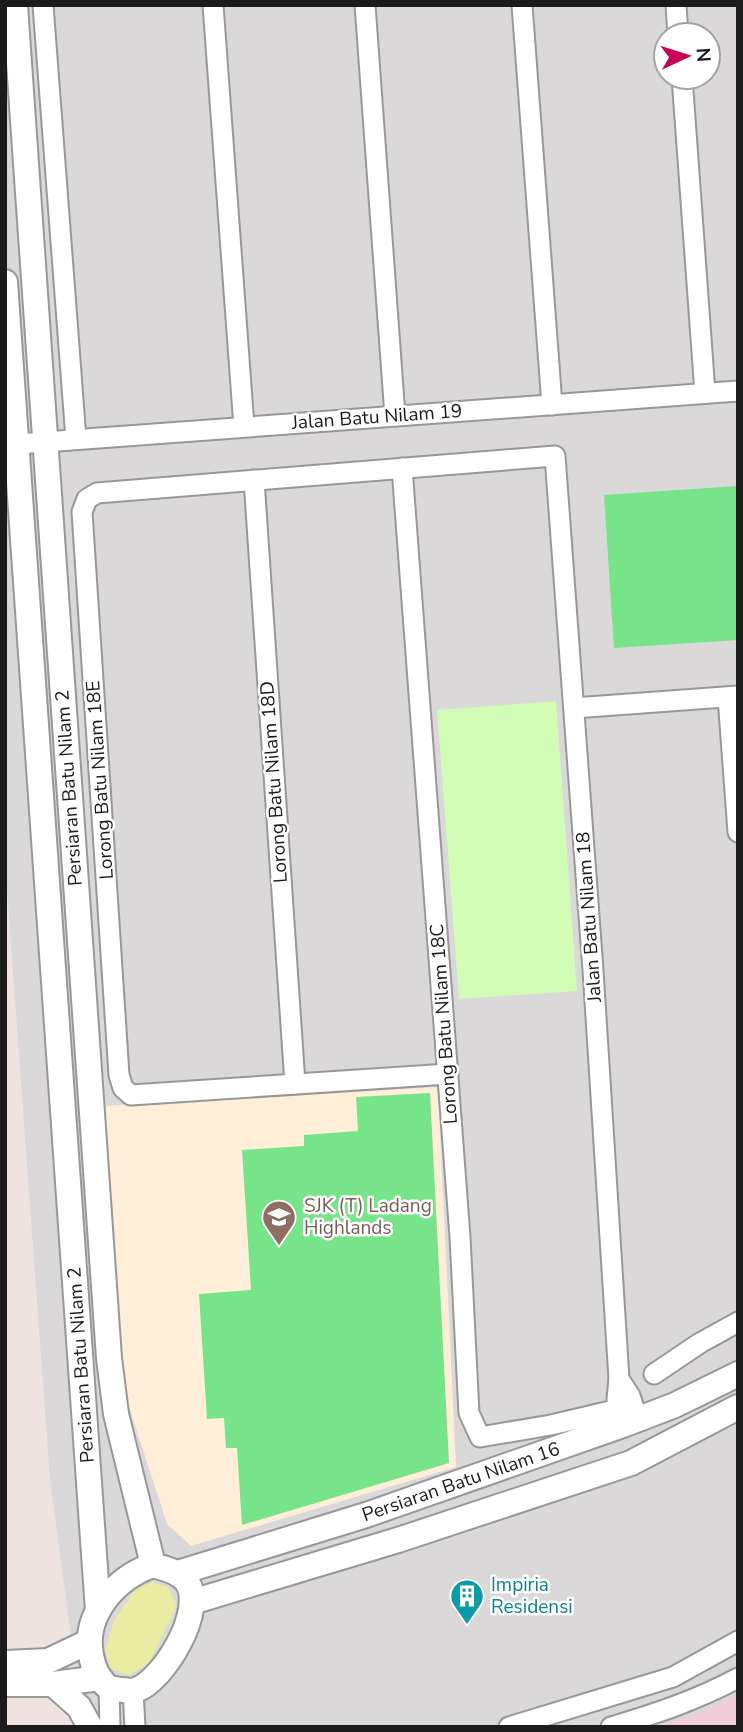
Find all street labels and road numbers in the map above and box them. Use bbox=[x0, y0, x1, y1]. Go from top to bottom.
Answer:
street label: Jalan Batu Nilam 19 bbox=[290, 398, 463, 436]
street label: Lorong Batu Nilam 18E bbox=[80, 680, 120, 880]
street label: Lorong Batu Nilam 18D bbox=[254, 680, 294, 884]
street label: Persiaran Batu Nilam 2 bbox=[49, 689, 89, 887]
street label: Jalan Batu Nilam 18 bbox=[570, 831, 608, 1004]
street label: Lorong Batu Nilam 18C bbox=[424, 923, 464, 1125]
street label: Persiaran Batu Nilam 2 bbox=[61, 1266, 101, 1464]
street label: Persiaran Batu Nilam 16 bbox=[359, 1436, 563, 1528]

